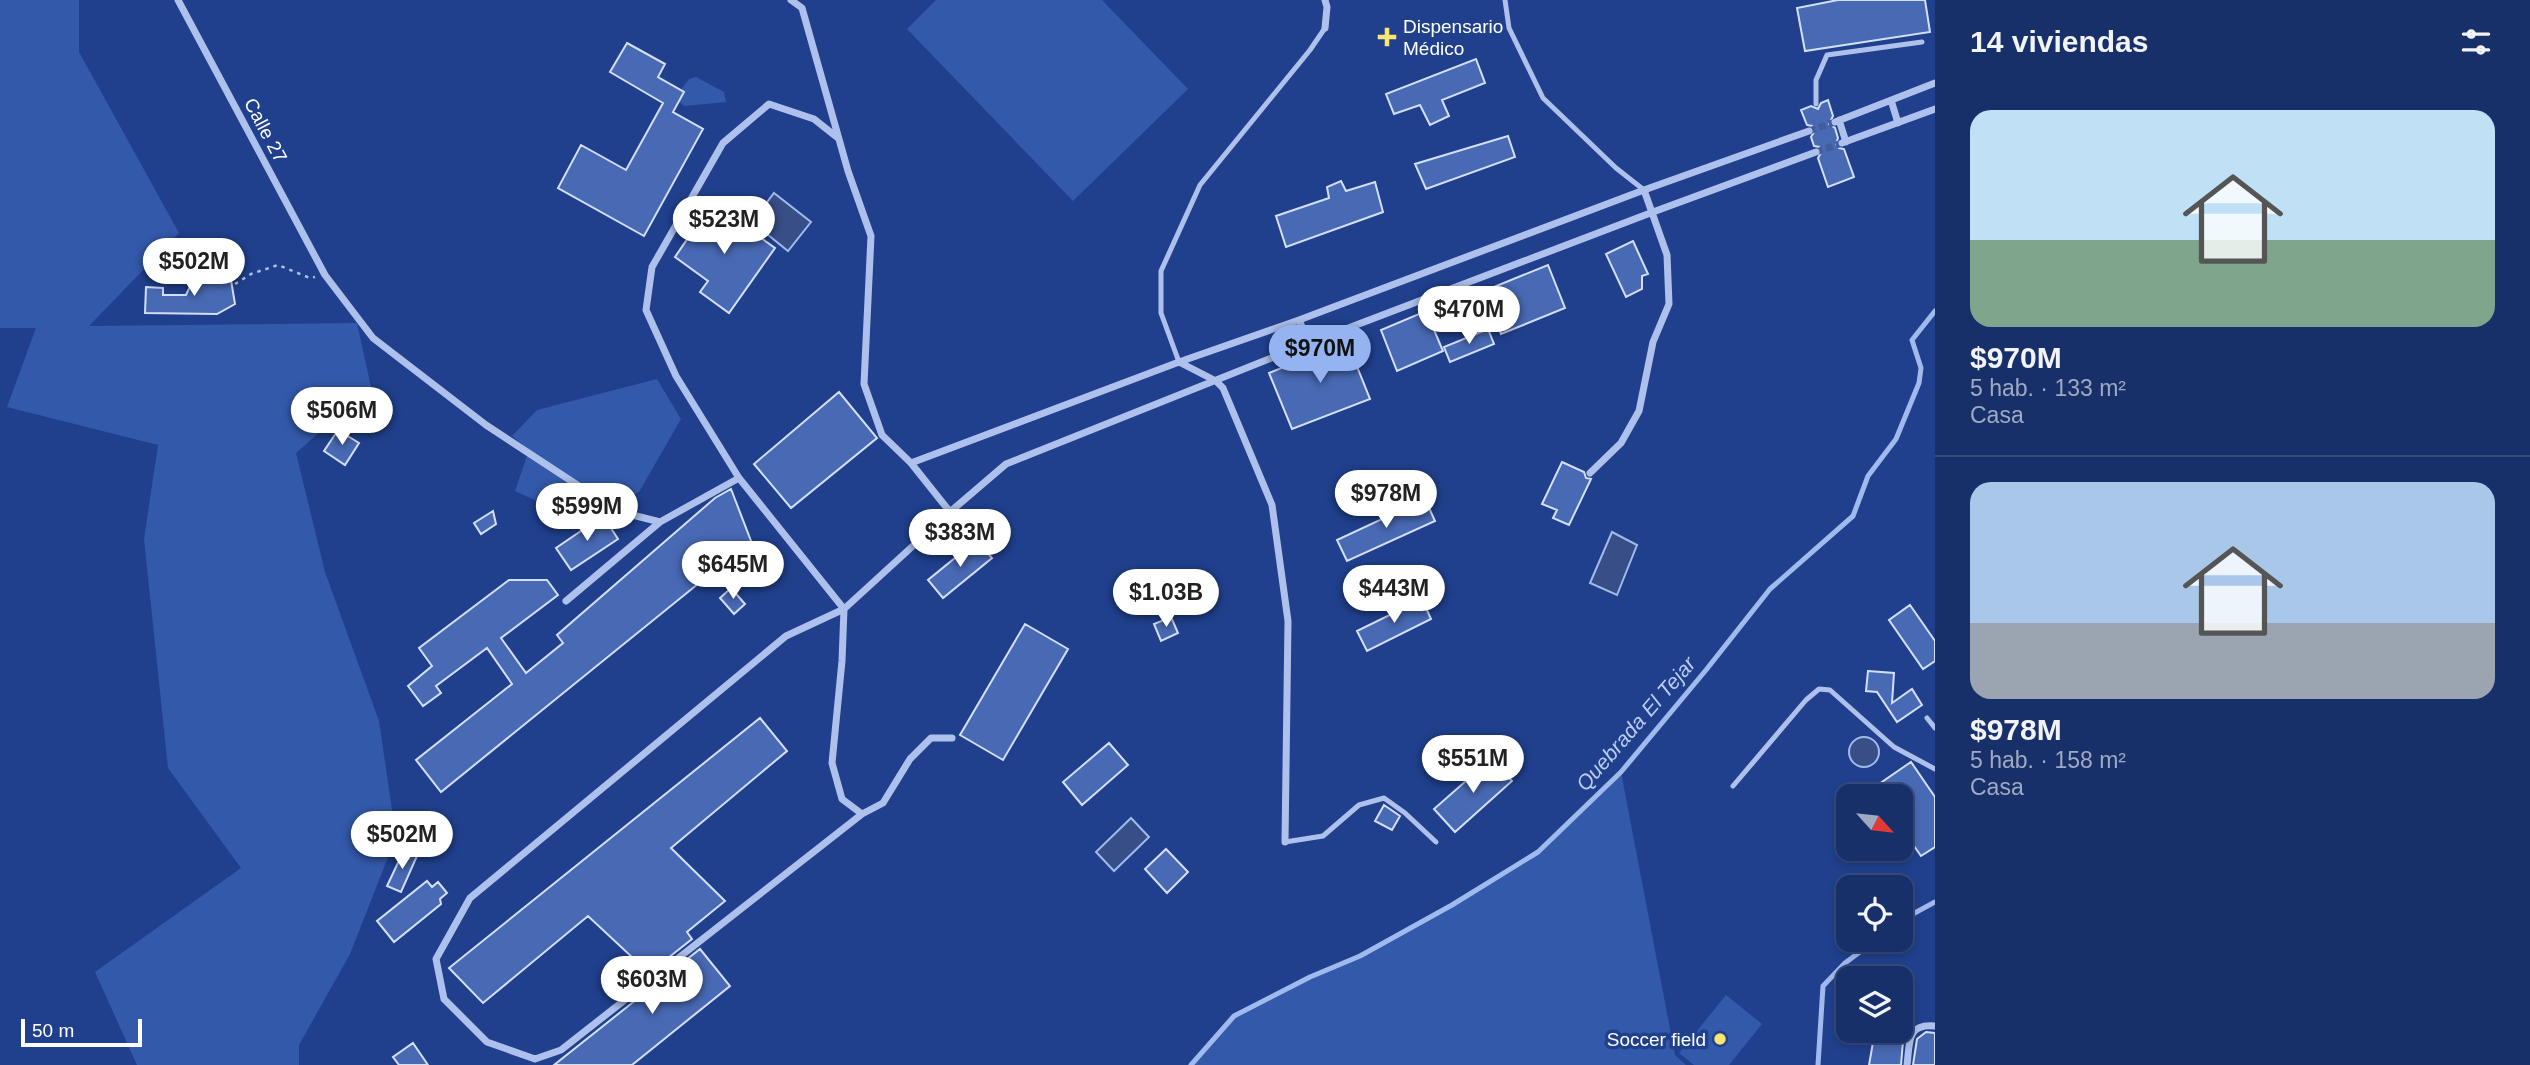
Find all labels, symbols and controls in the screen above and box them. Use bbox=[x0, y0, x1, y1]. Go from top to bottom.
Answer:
place label: Dispensario Médico bbox=[1403, 16, 1503, 59]
icon: filters bbox=[2457, 23, 2495, 61]
text: 14 viviendas bbox=[1970, 25, 2148, 58]
marker: Dispensario Médico bbox=[1377, 27, 1397, 47]
street label: Calle 27 bbox=[240, 95, 291, 166]
icon: home bbox=[2170, 156, 2296, 282]
pin: $523M bbox=[675, 196, 773, 256]
text: $523M bbox=[689, 206, 759, 232]
pin: $502M bbox=[145, 238, 243, 298]
text: $502M bbox=[159, 248, 229, 274]
pin: $470M bbox=[1420, 286, 1518, 346]
text: $470M bbox=[1434, 296, 1504, 322]
pin: $970M bbox=[1271, 326, 1369, 385]
text: $970M bbox=[1285, 335, 1355, 361]
text: $970M bbox=[1970, 341, 2062, 374]
text: 5 hab. · 133 m² bbox=[1970, 375, 2126, 401]
pin: $506M bbox=[293, 388, 391, 447]
text: $506M bbox=[307, 397, 377, 423]
text: Casa bbox=[1970, 402, 2024, 428]
pin: $978M bbox=[1337, 470, 1435, 530]
text: $978M bbox=[1351, 480, 1421, 506]
pin: $599M bbox=[538, 484, 636, 543]
text: $599M bbox=[552, 493, 622, 519]
pin: $383M bbox=[911, 510, 1009, 569]
text: $383M bbox=[925, 519, 995, 545]
icon: home bbox=[2170, 528, 2296, 654]
pin: $645M bbox=[684, 542, 782, 601]
text: $645M bbox=[698, 551, 768, 577]
pin: $443M bbox=[1345, 566, 1443, 625]
pin: $1.03B bbox=[1109, 570, 1223, 629]
text: $443M bbox=[1359, 575, 1429, 601]
text: $1.03B bbox=[1129, 579, 1203, 605]
water label: Quebrada El Tejar bbox=[1571, 651, 1701, 795]
text: $978M bbox=[1970, 713, 2062, 746]
pin: $551M bbox=[1424, 736, 1522, 795]
text: $551M bbox=[1438, 745, 1508, 771]
text: 5 hab. · 158 m² bbox=[1970, 747, 2126, 773]
text: Casa bbox=[1970, 774, 2024, 800]
north arrow bbox=[1836, 784, 1913, 861]
map controls bbox=[1836, 784, 1913, 1043]
pin: $502M bbox=[353, 812, 451, 871]
text: $502M bbox=[367, 821, 437, 847]
button: locate bbox=[1836, 875, 1913, 952]
pin: $603M bbox=[603, 956, 701, 1016]
text: $603M bbox=[617, 966, 687, 992]
button: layers bbox=[1836, 966, 1913, 1043]
scale bar bbox=[21, 1016, 142, 1048]
text: 50 m bbox=[32, 1020, 74, 1041]
place label: Soccer field bbox=[1607, 1029, 1706, 1050]
marker: Soccer field bbox=[1712, 1031, 1728, 1047]

